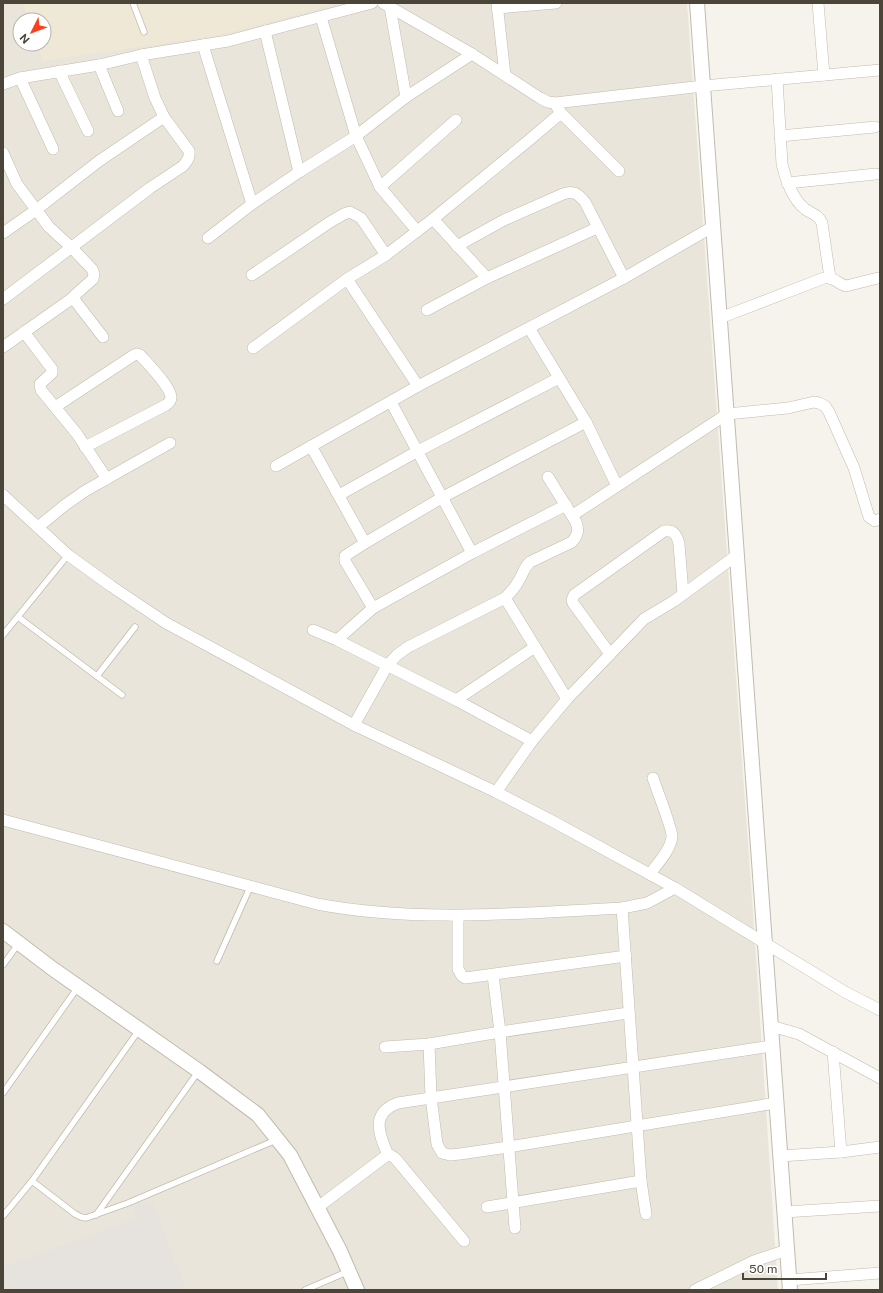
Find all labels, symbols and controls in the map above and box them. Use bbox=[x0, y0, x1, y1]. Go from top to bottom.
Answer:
north arrow bbox=[12, 12, 52, 52]
text: N bbox=[17, 31, 32, 46]
scale bar bbox=[743, 1255, 826, 1281]
text: 50 m bbox=[749, 1262, 777, 1276]

